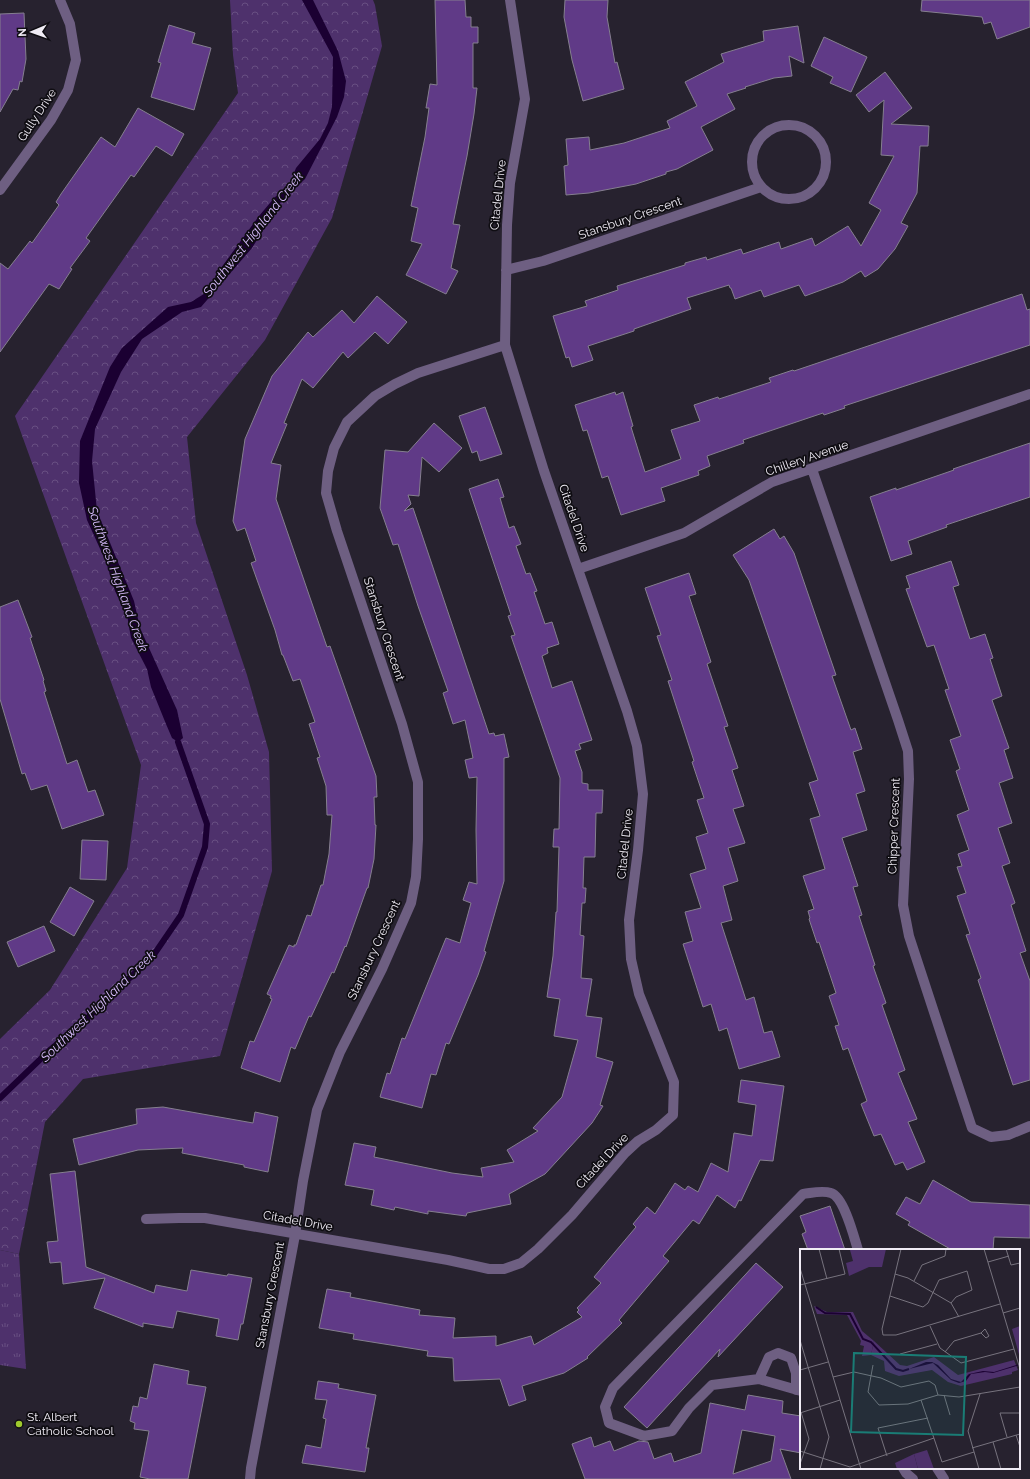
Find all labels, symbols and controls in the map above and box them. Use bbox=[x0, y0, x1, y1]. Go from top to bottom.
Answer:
north arrow bbox=[12, 12, 52, 52]
text: N bbox=[16, 28, 29, 37]
street label: Gully Drive bbox=[15, 86, 59, 144]
street label: Citadel Drive bbox=[487, 159, 509, 231]
water label: Southwest Highland Creek bbox=[199, 169, 306, 300]
street label: Stansbury Crescent bbox=[577, 194, 683, 242]
street label: Chillery Avenue bbox=[764, 437, 850, 479]
street label: Citadel Drive bbox=[556, 482, 592, 554]
water label: Southwest Highland Creek bbox=[84, 503, 151, 654]
street label: Stansbury Crescent bbox=[361, 575, 407, 683]
street label: Chipper Crescent bbox=[885, 778, 903, 874]
street label: Citadel Drive bbox=[614, 808, 636, 880]
street label: Stansbury Crescent bbox=[345, 898, 403, 1002]
water label: Southwest Highland Creek bbox=[37, 947, 159, 1066]
street label: Citadel Drive bbox=[573, 1130, 631, 1192]
street label: Citadel Drive bbox=[262, 1208, 334, 1234]
street label: Stansbury Crescent bbox=[253, 1241, 287, 1349]
inset map bbox=[800, 1249, 1020, 1469]
place label: St. Albert Catholic School bbox=[27, 1410, 115, 1438]
marker: St. Albert Catholic School bbox=[14, 1419, 24, 1429]

